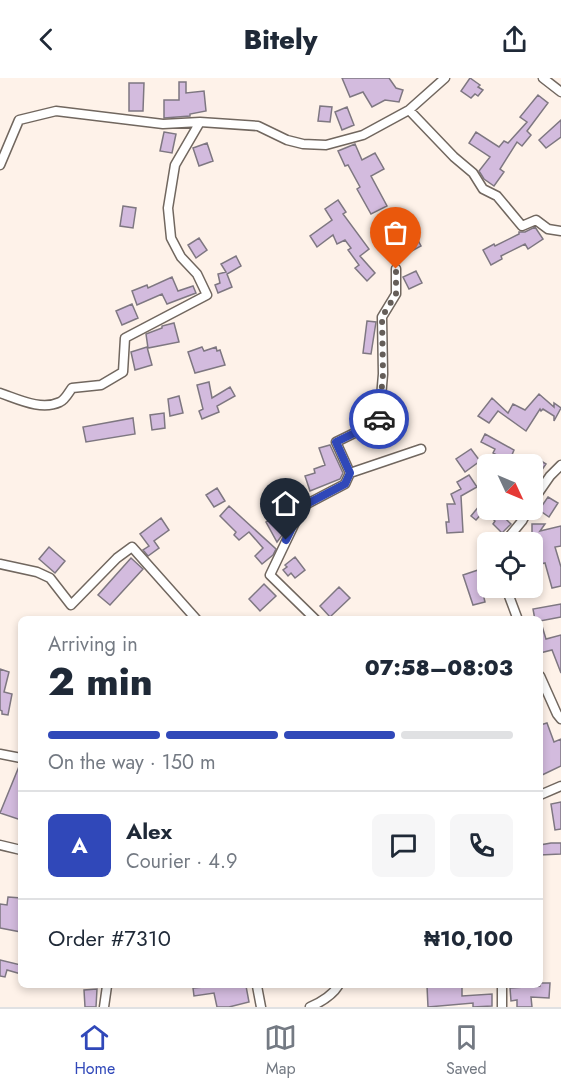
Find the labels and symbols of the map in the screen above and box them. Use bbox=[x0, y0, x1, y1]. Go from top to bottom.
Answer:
pin bbox=[370, 207, 421, 269]
courier bbox=[349, 389, 409, 449]
north arrow bbox=[477, 454, 543, 520]
pin bbox=[260, 478, 311, 540]

